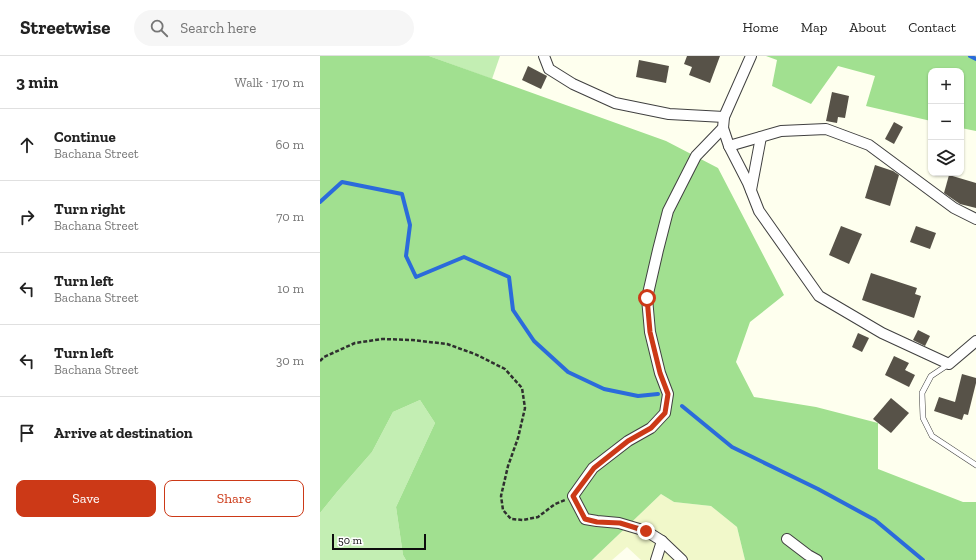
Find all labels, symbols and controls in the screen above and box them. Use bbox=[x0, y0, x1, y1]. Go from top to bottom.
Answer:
search box bbox=[134, 10, 414, 46]
text: Streetwise bbox=[20, 16, 110, 39]
icon: search bbox=[148, 17, 170, 39]
text: Search here bbox=[180, 19, 256, 37]
text: Home bbox=[743, 19, 779, 36]
text: Map bbox=[801, 19, 827, 36]
text: About bbox=[849, 19, 886, 36]
text: Contact bbox=[908, 19, 956, 36]
map controls bbox=[928, 68, 964, 176]
button: + bbox=[928, 68, 964, 104]
text: 3 min bbox=[16, 72, 58, 92]
text: Walk · 170 m bbox=[235, 75, 304, 90]
button: − bbox=[928, 104, 964, 140]
text: Continue bbox=[54, 128, 116, 146]
icon: ahead bbox=[16, 134, 38, 156]
text: 60 m bbox=[275, 137, 304, 152]
button: layers bbox=[928, 140, 964, 176]
text: Bachana Street bbox=[54, 146, 139, 161]
text: Turn right bbox=[54, 200, 125, 218]
icon: right bbox=[16, 206, 38, 228]
text: 70 m bbox=[276, 209, 304, 224]
text: Bachana Street bbox=[54, 218, 139, 233]
text: Turn left bbox=[54, 272, 114, 290]
icon: left bbox=[16, 278, 38, 300]
text: 10 m bbox=[277, 281, 304, 296]
route start bbox=[638, 289, 656, 307]
text: Bachana Street bbox=[54, 290, 139, 305]
text: Turn left bbox=[54, 344, 114, 362]
icon: left bbox=[16, 350, 38, 372]
text: 30 m bbox=[276, 353, 304, 368]
text: Bachana Street bbox=[54, 362, 139, 377]
icon: arrive bbox=[16, 422, 38, 444]
text: Arrive at destination bbox=[54, 424, 193, 442]
button: Save bbox=[16, 480, 156, 517]
button: Share bbox=[164, 480, 304, 517]
route end bbox=[637, 522, 655, 540]
scale bar bbox=[332, 532, 426, 551]
text: 50 m bbox=[338, 534, 362, 547]

